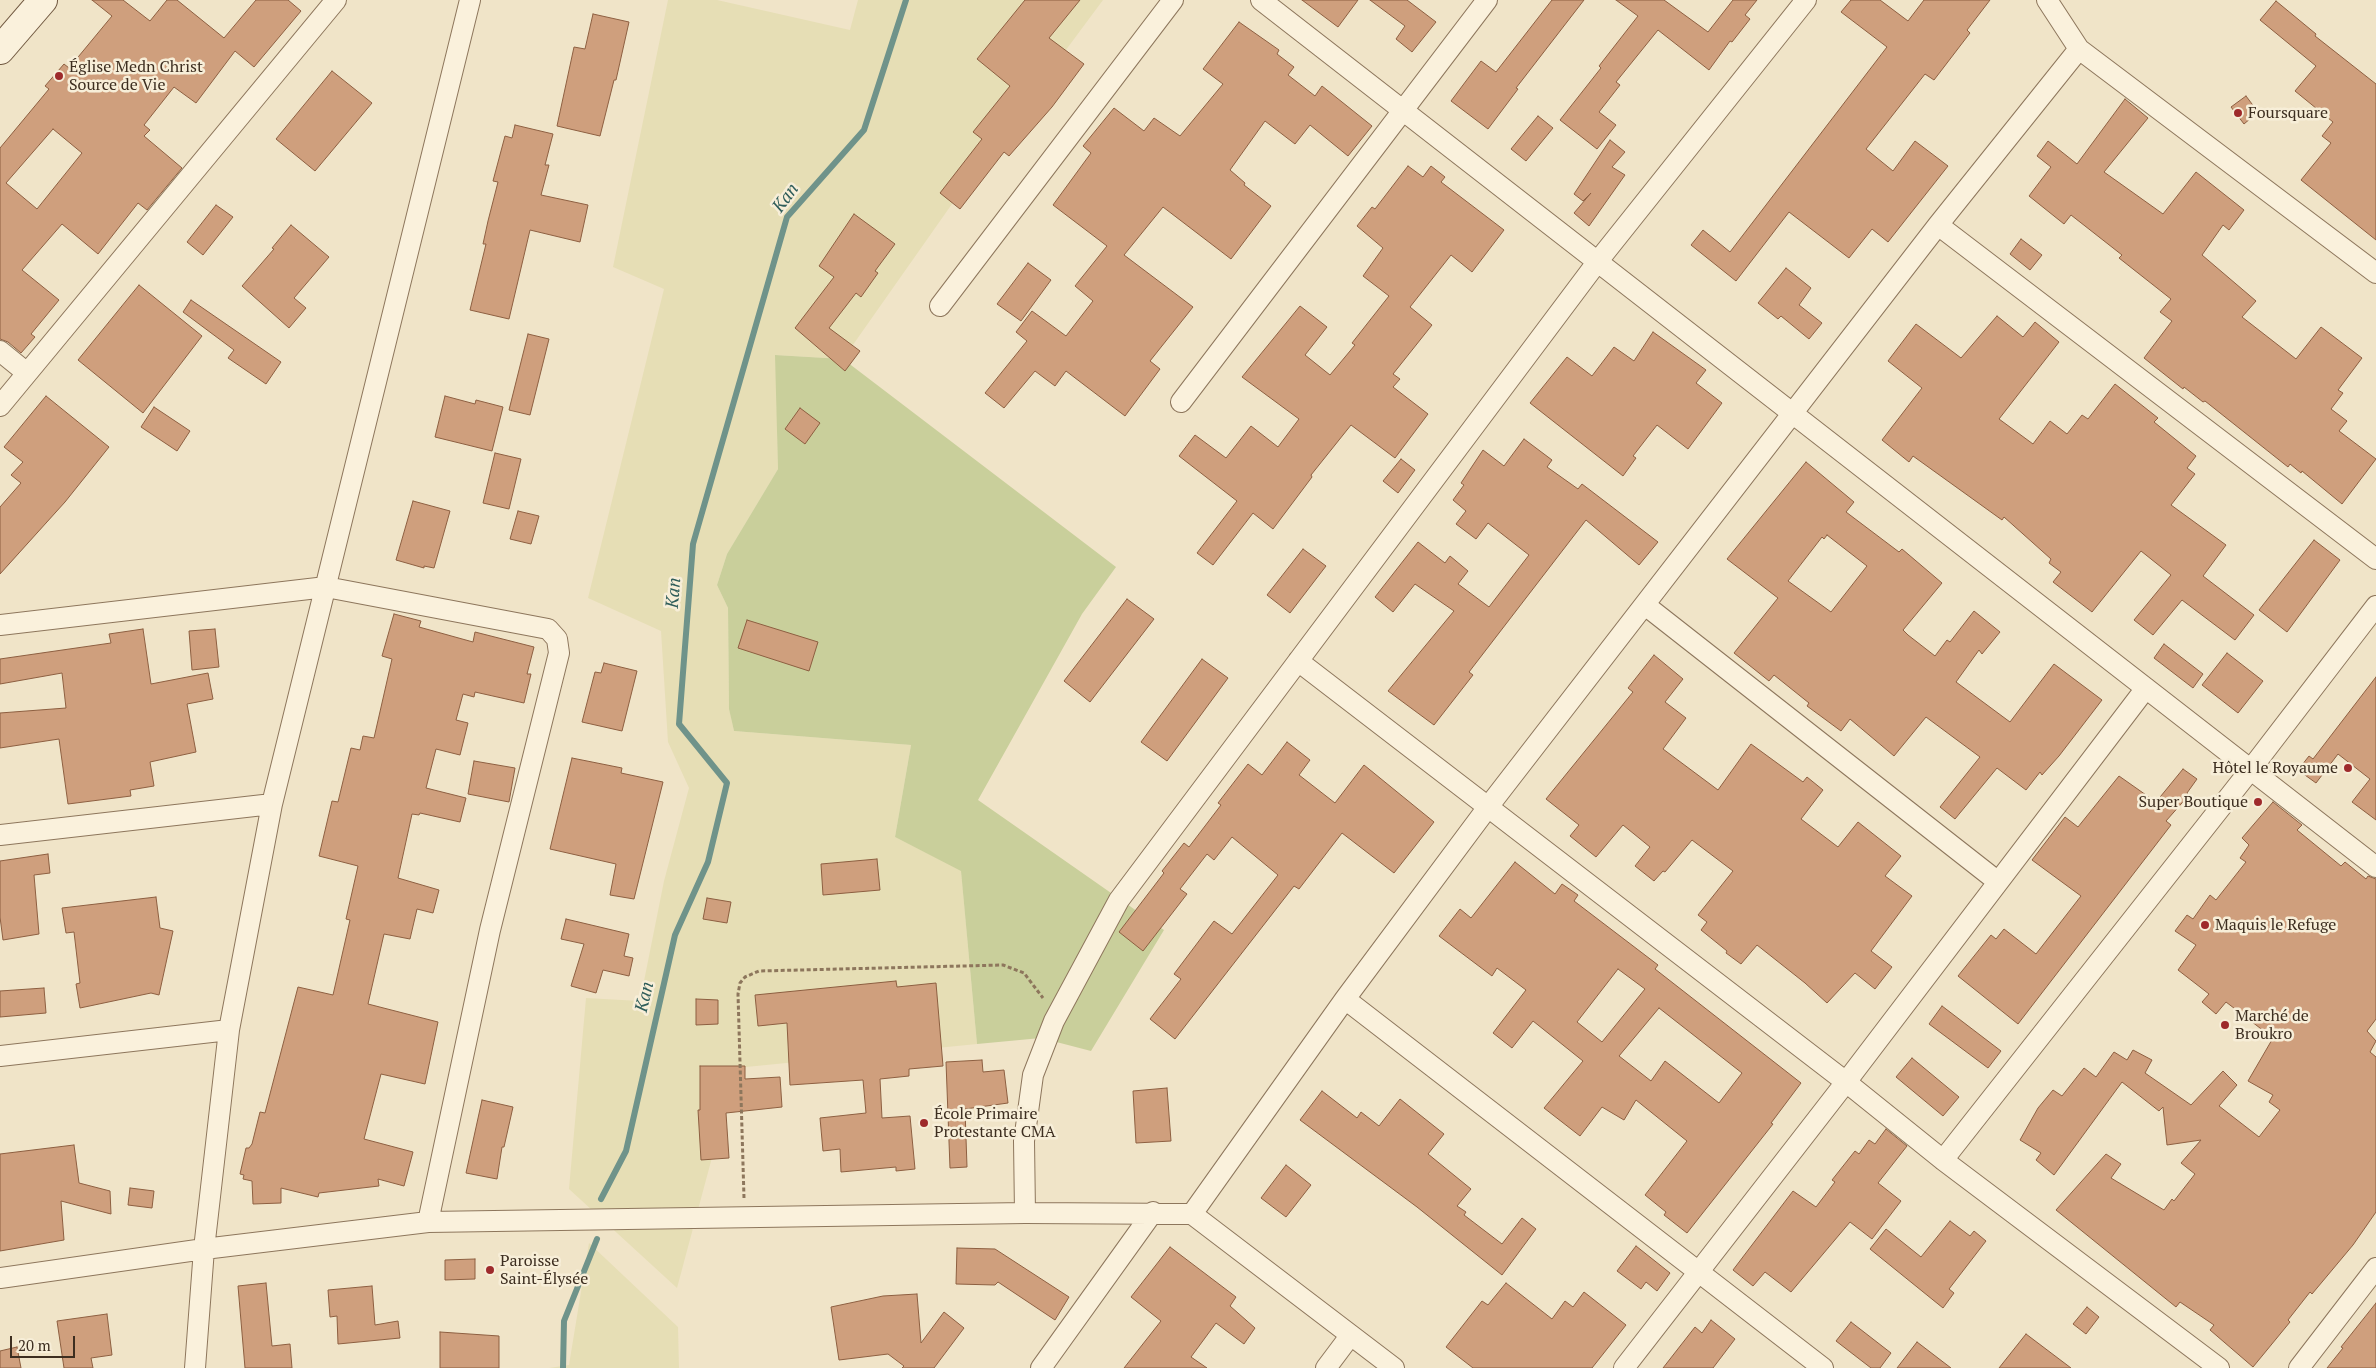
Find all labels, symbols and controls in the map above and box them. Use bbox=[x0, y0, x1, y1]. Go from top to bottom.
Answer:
place label: Église Medn Christ Source de Vie bbox=[69, 57, 203, 95]
marker: Église Medn Christ Source de Vie bbox=[53, 70, 65, 82]
place label: Foursquare bbox=[2248, 103, 2328, 123]
marker: Foursquare bbox=[2232, 107, 2244, 119]
water label: Kan bbox=[768, 179, 804, 217]
water label: Kan bbox=[662, 577, 686, 609]
place label: Hôtel le Royaume bbox=[2213, 758, 2338, 778]
marker: Hôtel le Royaume bbox=[2342, 762, 2354, 774]
place label: Super Boutique bbox=[2138, 792, 2248, 812]
marker: Super Boutique bbox=[2252, 796, 2264, 808]
place label: Maquis le Refuge bbox=[2215, 915, 2336, 935]
marker: Maquis le Refuge bbox=[2199, 919, 2211, 931]
water label: Kan bbox=[631, 980, 659, 1014]
place label: Marché de Broukro bbox=[2235, 1006, 2309, 1044]
marker: Marché de Broukro bbox=[2219, 1019, 2231, 1031]
place label: École Primaire Protestante CMA bbox=[934, 1104, 1056, 1142]
marker: École Primaire Protestante CMA bbox=[918, 1117, 930, 1129]
place label: Paroisse Saint-Élysée bbox=[500, 1251, 588, 1289]
marker: Paroisse Saint-Élysée bbox=[484, 1264, 496, 1276]
scale bar bbox=[12, 1326, 78, 1358]
text: 20 m bbox=[18, 1335, 51, 1355]

